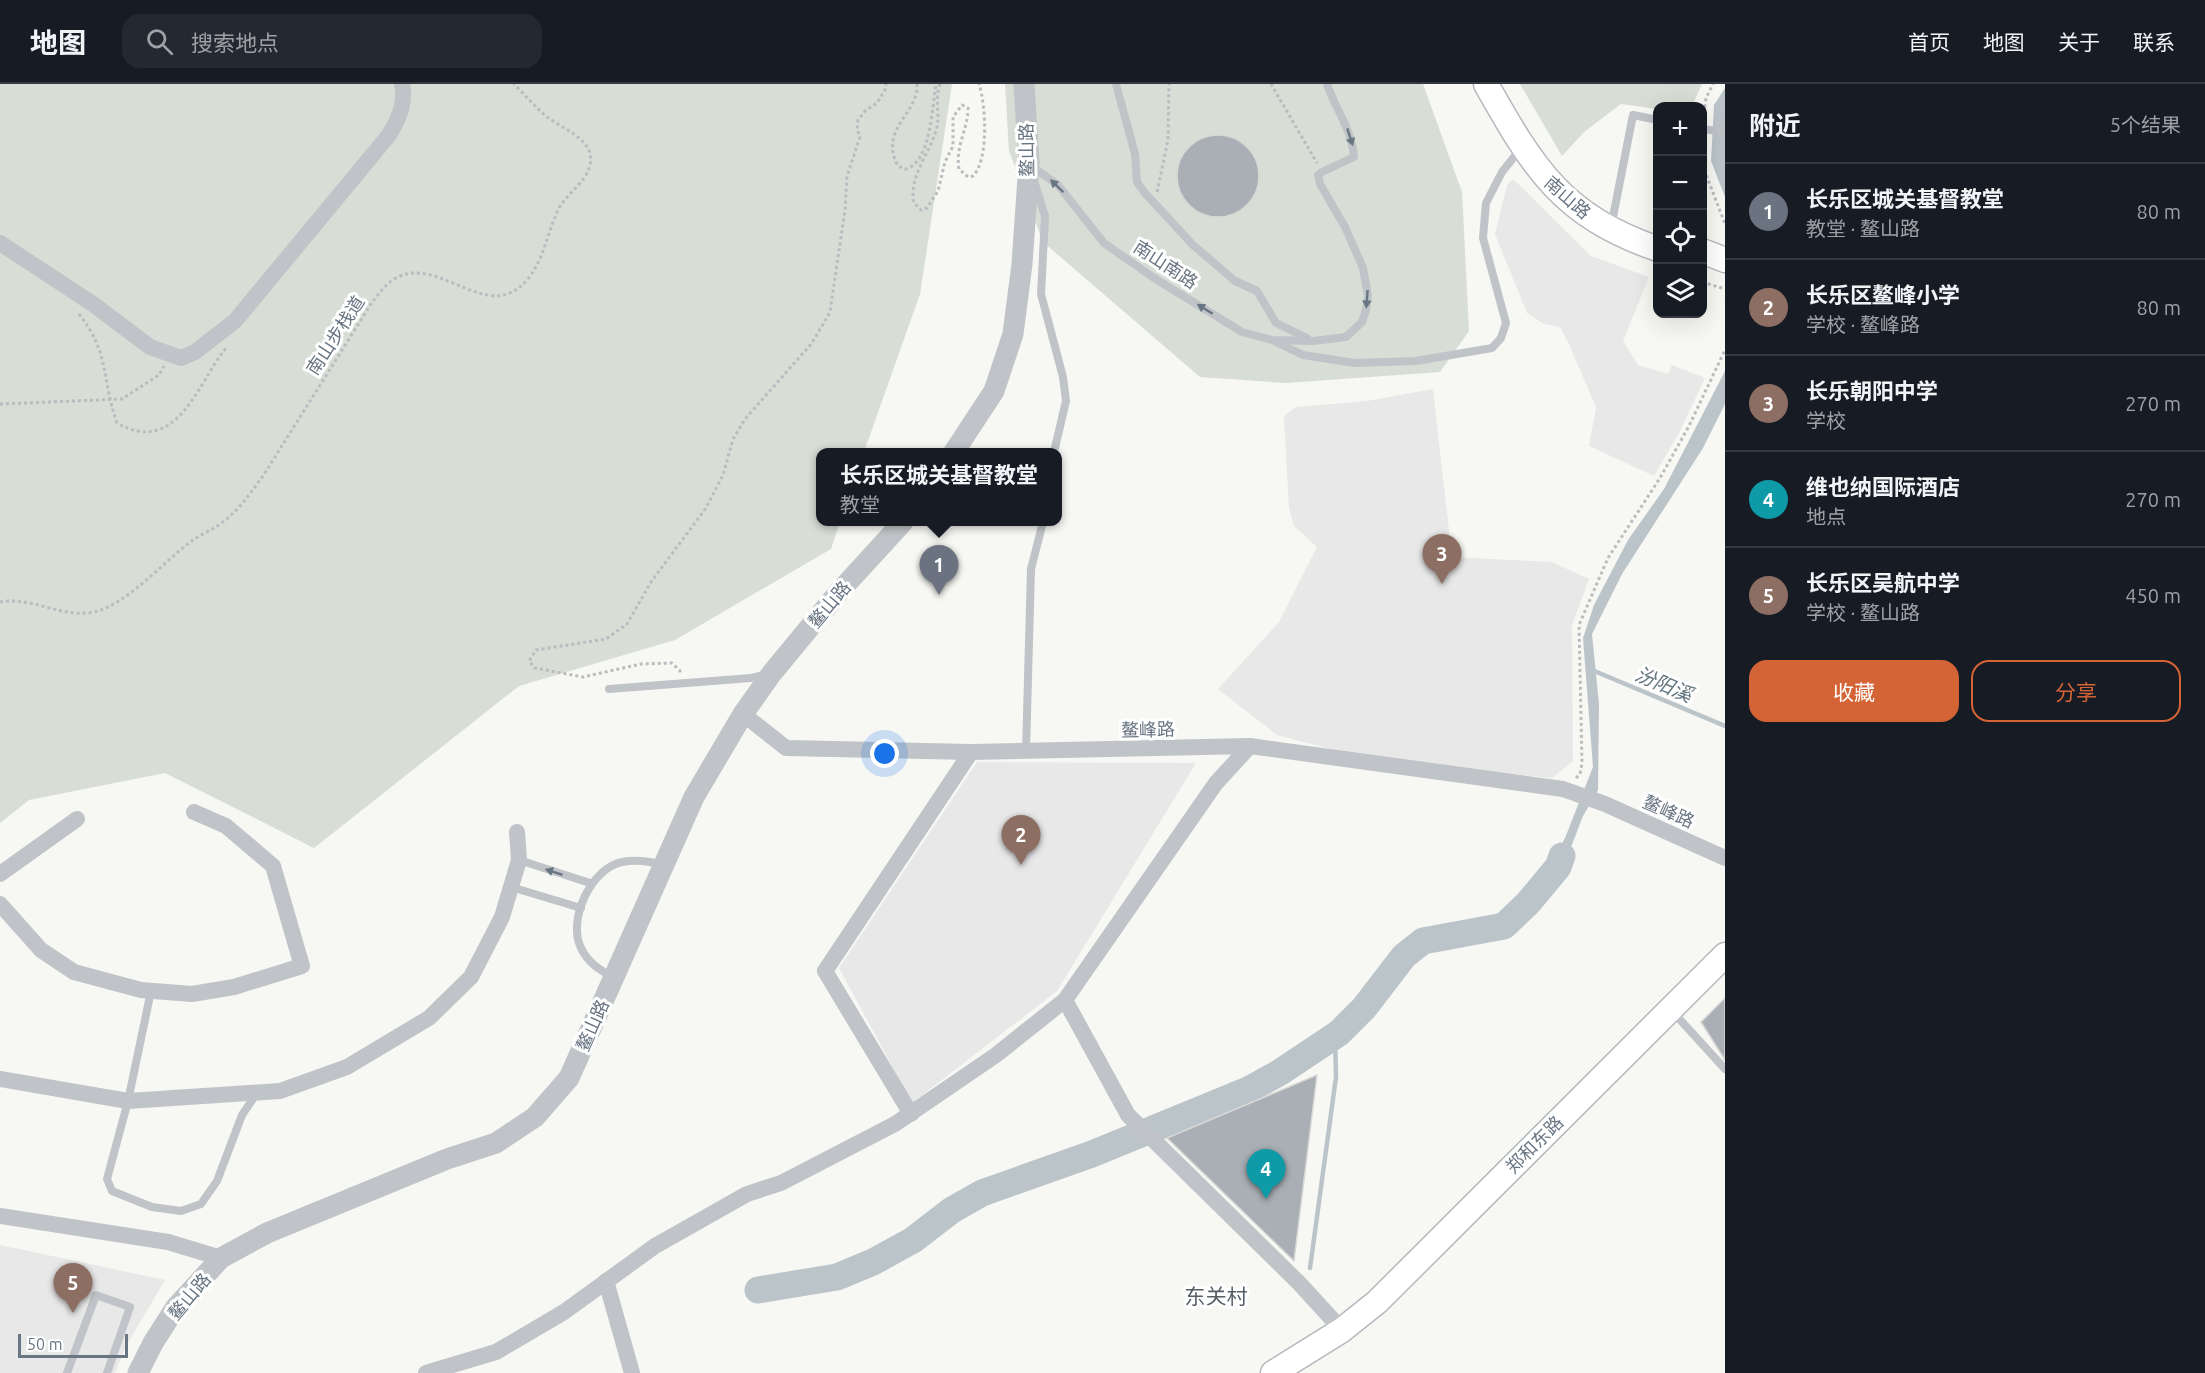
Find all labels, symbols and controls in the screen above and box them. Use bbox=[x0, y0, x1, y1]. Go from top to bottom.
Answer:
search box bbox=[122, 14, 542, 68]
icon: search bbox=[143, 25, 176, 58]
text: 地图 bbox=[30, 27, 86, 58]
text: 搜索地点 bbox=[191, 30, 279, 55]
text: 首页 bbox=[1908, 30, 1950, 54]
text: 地图 bbox=[1983, 30, 2025, 54]
text: 关于 bbox=[2058, 30, 2100, 54]
text: 联系 bbox=[2133, 30, 2175, 54]
map controls bbox=[1653, 102, 1707, 318]
button: + bbox=[1653, 102, 1707, 156]
text: 附近 bbox=[1749, 111, 1801, 140]
text: 5个结果 bbox=[2110, 113, 2181, 136]
street label: 鳌山路 bbox=[1016, 123, 1036, 177]
one-way arrow bbox=[1346, 128, 1355, 146]
button: − bbox=[1653, 156, 1707, 210]
street label: 南山路 bbox=[1541, 172, 1595, 222]
one-way arrow bbox=[1049, 179, 1064, 193]
text: 长乐区城关基督教堂 bbox=[1806, 186, 2004, 211]
text: 1 bbox=[1763, 200, 1774, 223]
text: 80 m bbox=[2137, 200, 2181, 223]
button: locate bbox=[1653, 210, 1707, 264]
text: 教堂 · 鳌山路 bbox=[1806, 217, 1920, 240]
street label: 南山南路 bbox=[1130, 236, 1202, 292]
button: layers bbox=[1653, 264, 1707, 318]
text: 长乐区鳌峰小学 bbox=[1806, 282, 1960, 307]
one-way arrow bbox=[1362, 289, 1372, 308]
street label: 南山步栈道 bbox=[302, 292, 368, 378]
text: 2 bbox=[1763, 296, 1774, 319]
text: 80 m bbox=[2137, 296, 2181, 319]
one-way arrow bbox=[1197, 303, 1213, 314]
text: 学校 · 鳌峰路 bbox=[1806, 313, 1920, 336]
text: 长乐朝阳中学 bbox=[1806, 378, 1938, 403]
text: 3 bbox=[1763, 392, 1774, 415]
text: 270 m bbox=[2125, 392, 2181, 415]
text: 学校 bbox=[1806, 409, 1846, 432]
popup bbox=[816, 448, 1062, 526]
text: 长乐区城关基督教堂 bbox=[840, 462, 1038, 487]
text: 维也纳国际酒店 bbox=[1806, 474, 1960, 499]
text: 4 bbox=[1763, 488, 1774, 511]
text: 270 m bbox=[2125, 488, 2181, 511]
text: 教堂 bbox=[840, 493, 880, 516]
text: 地点 bbox=[1806, 505, 1846, 528]
pin: 3 bbox=[1422, 534, 1462, 584]
pin: 1 bbox=[920, 546, 958, 595]
text: 长乐区吴航中学 bbox=[1806, 570, 1960, 595]
street label: 鳌山路 bbox=[804, 577, 854, 631]
text: 5 bbox=[1763, 584, 1774, 607]
text: 450 m bbox=[2125, 584, 2181, 607]
text: 学校 · 鳌山路 bbox=[1806, 601, 1920, 624]
button: 收藏 bbox=[1749, 660, 1959, 722]
button: 分享 bbox=[1971, 660, 2181, 722]
water label: 汾阳溪 bbox=[1632, 662, 1698, 707]
street label: 鳌峰路 bbox=[1121, 719, 1175, 739]
your location bbox=[870, 739, 899, 768]
street label: 鳌峰路 bbox=[1640, 791, 1698, 831]
pin: 2 bbox=[1002, 816, 1040, 865]
one-way arrow bbox=[545, 867, 563, 876]
street label: 鳌山路 bbox=[572, 996, 612, 1054]
street label: 郑和东路 bbox=[1501, 1111, 1567, 1177]
pin: 4 bbox=[1246, 1150, 1286, 1199]
pin: 5 bbox=[54, 1264, 92, 1313]
street label: 鳌山路 bbox=[164, 1269, 214, 1323]
district label: 东关村 bbox=[1185, 1284, 1248, 1308]
scale bar bbox=[18, 1331, 128, 1358]
text: 50 m bbox=[27, 1335, 63, 1353]

